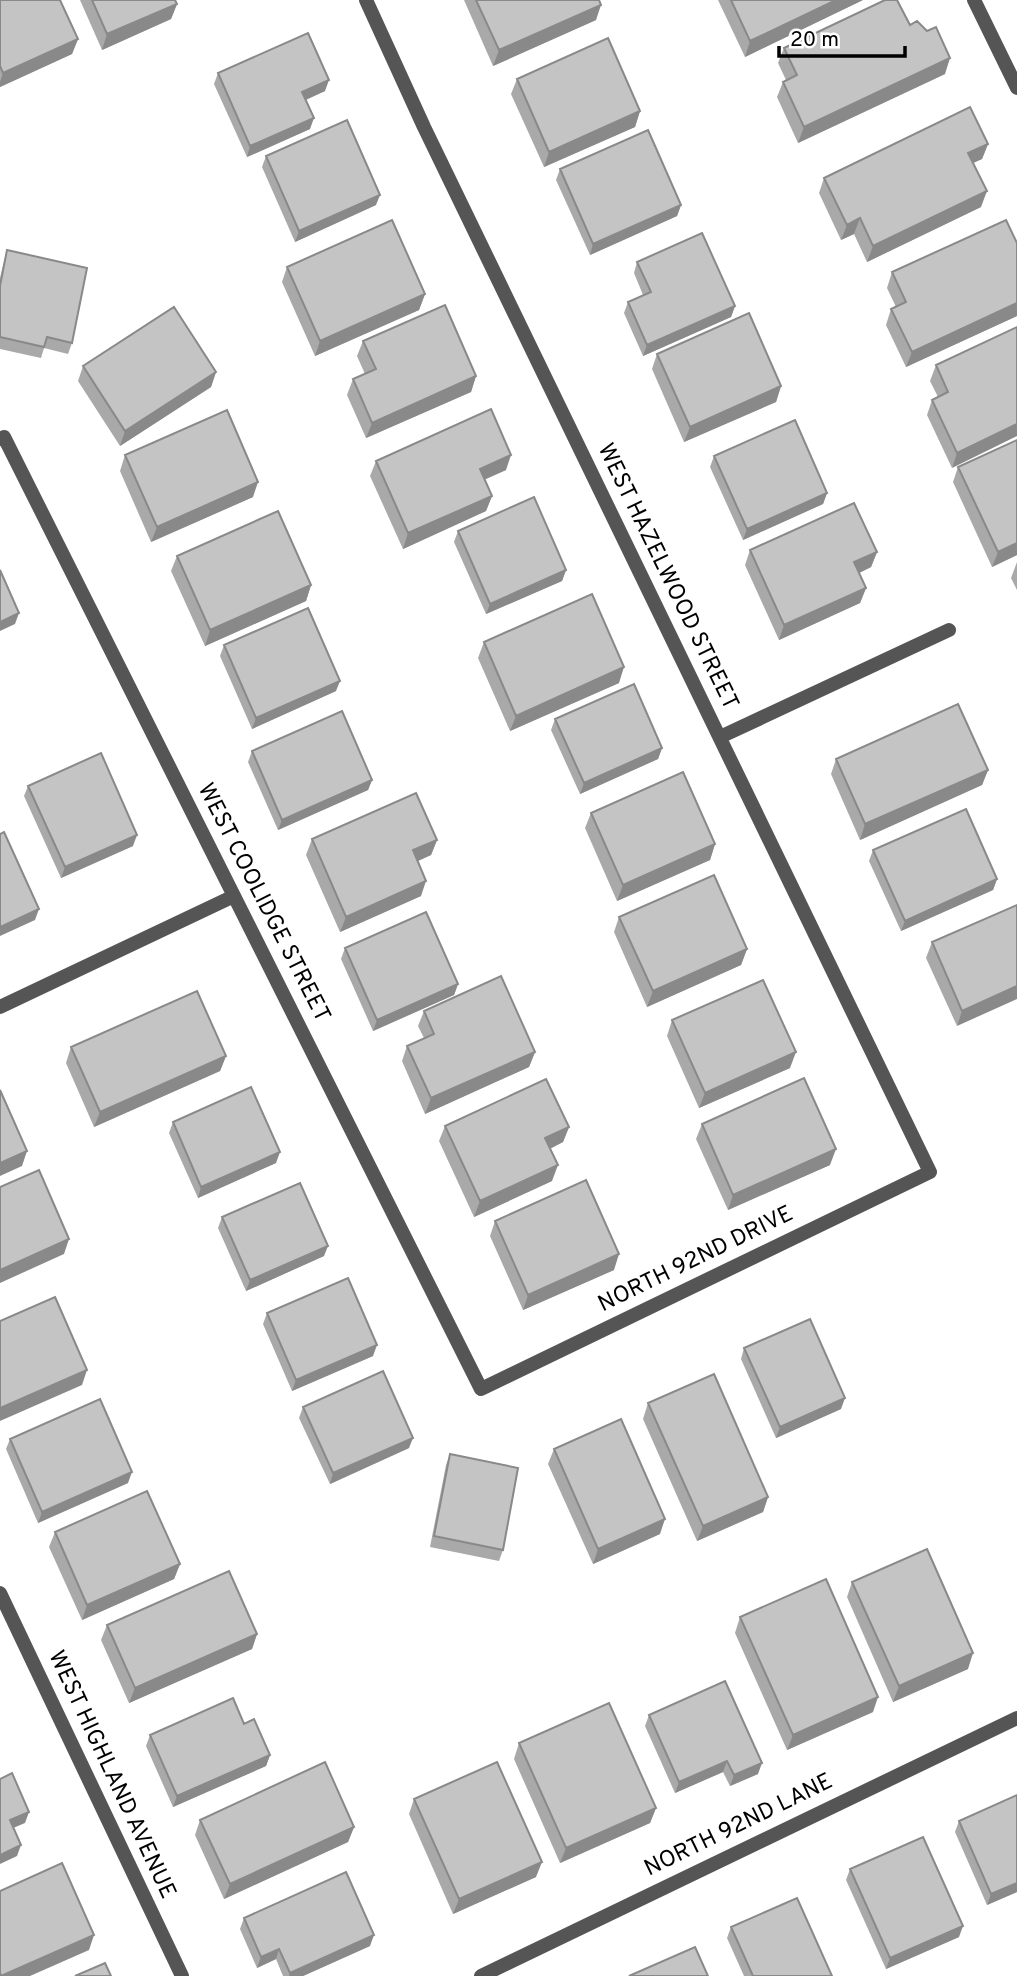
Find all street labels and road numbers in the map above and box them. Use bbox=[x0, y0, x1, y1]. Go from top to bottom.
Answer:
street label: WEST HAZELWOOD STREET bbox=[590, 439, 744, 715]
street label: WEST COOLIDGE STREET bbox=[190, 779, 336, 1027]
street label: NORTH 92ND DRIVE bbox=[594, 1200, 798, 1320]
street label: WEST HIGHLAND AVENUE bbox=[41, 1646, 181, 1904]
street label: NORTH 92ND LANE bbox=[640, 1768, 838, 1884]

